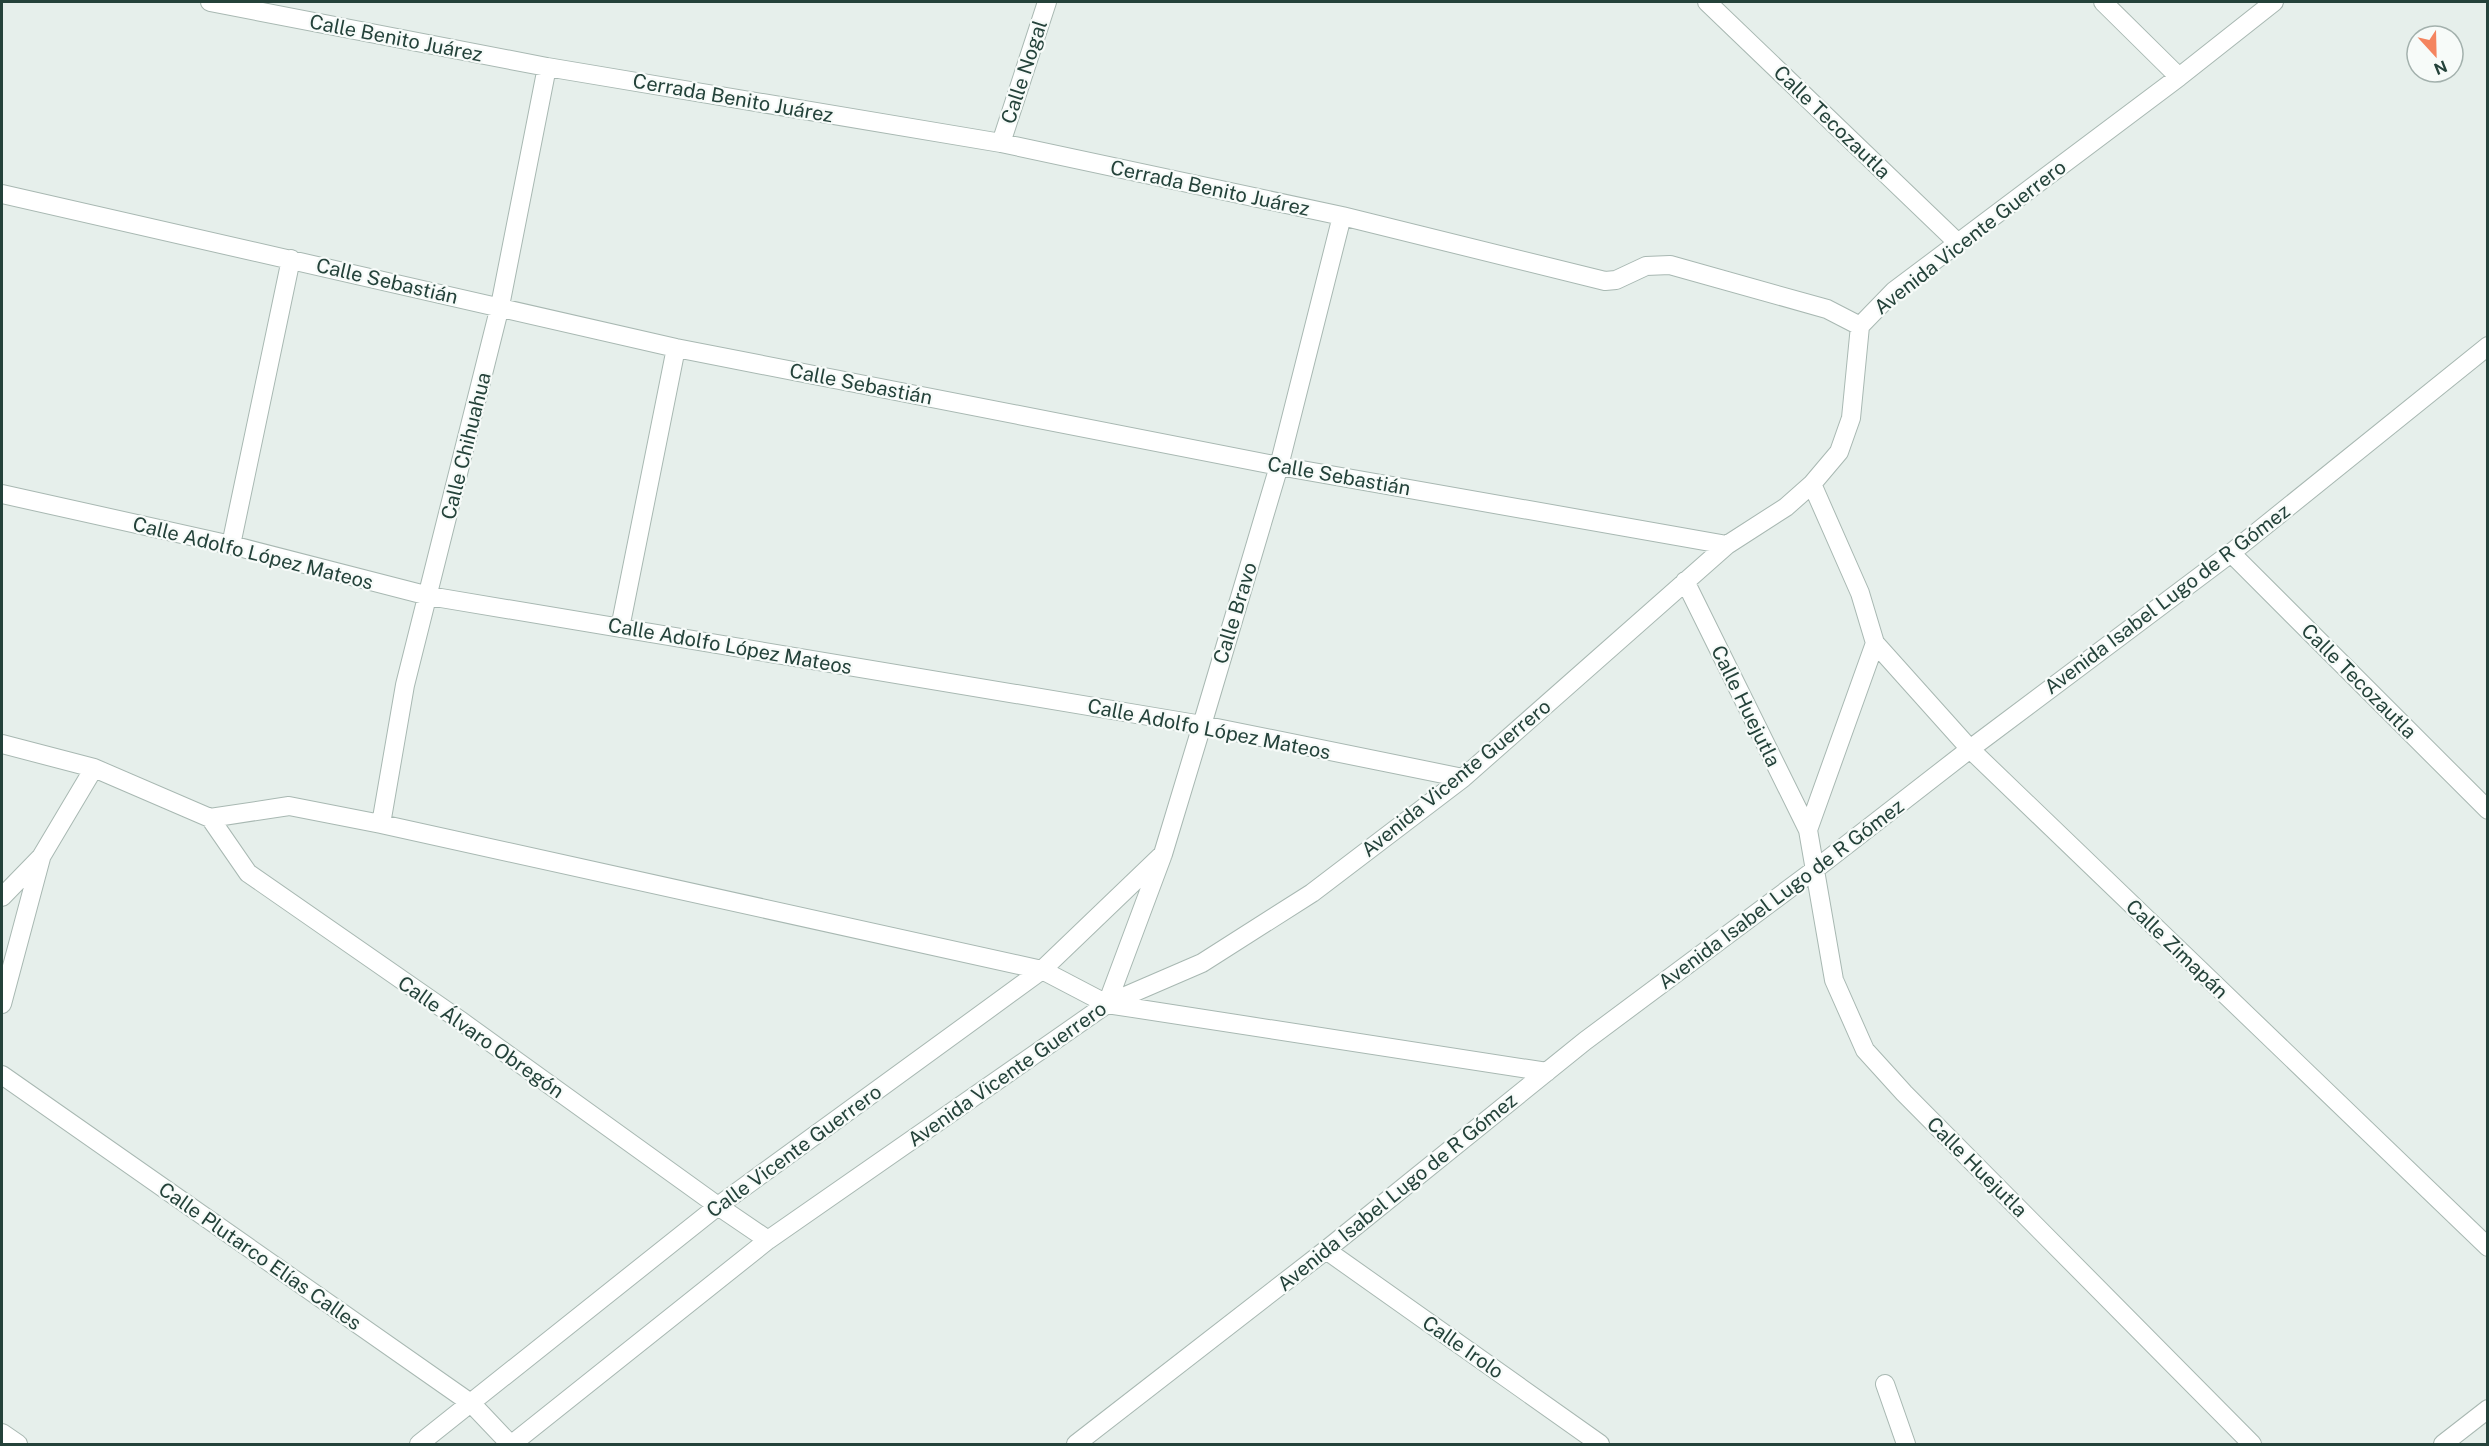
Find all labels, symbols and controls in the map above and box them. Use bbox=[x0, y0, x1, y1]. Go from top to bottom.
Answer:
street label: Calle Benito Juárez bbox=[307, 9, 485, 67]
street label: Calle Nogal bbox=[996, 17, 1052, 127]
north arrow bbox=[2405, 24, 2465, 84]
text: N bbox=[2431, 56, 2450, 79]
street label: Calle Tecozautla bbox=[1769, 60, 1895, 184]
street label: Cerrada Benito Juárez bbox=[631, 69, 835, 127]
street label: Cerrada Benito Juárez bbox=[1108, 155, 1312, 221]
street label: Avenida Vicente Guerrero bbox=[1869, 155, 2071, 319]
street label: Calle Sebastián bbox=[314, 253, 460, 309]
street label: Calle Sebastián bbox=[788, 358, 934, 410]
street label: Calle Chihuahua bbox=[436, 370, 496, 522]
street label: Calle Sebastián bbox=[1266, 452, 1412, 500]
street label: Avenida Isabel Lugo de R Gómez bbox=[2040, 499, 2294, 699]
street label: Calle Adolfo López Mateos bbox=[130, 511, 376, 595]
street label: Calle Bravo bbox=[1208, 559, 1262, 667]
street label: Calle Adolfo López Mateos bbox=[606, 613, 854, 679]
street label: Calle Tecozautla bbox=[2296, 618, 2422, 744]
street label: Calle Huejutla bbox=[1706, 641, 1786, 771]
street label: Calle Adolfo López Mateos bbox=[1085, 694, 1333, 764]
street label: Avenida Vicente Guerrero bbox=[1356, 694, 1556, 862]
street label: Avenida Isabel Lugo de R Gómez bbox=[1654, 794, 1908, 994]
street label: Calle Zimapán bbox=[2121, 894, 2233, 1004]
street label: Calle Álvaro Obregón bbox=[393, 970, 569, 1103]
street label: Avenida Vicente Guerrero bbox=[903, 996, 1111, 1152]
street label: Calle Vicente Guerrero bbox=[702, 1080, 886, 1222]
street label: Avenida Isabel Lugo de R Gómez bbox=[1272, 1088, 1522, 1296]
street label: Calle Huejutla bbox=[1922, 1112, 2032, 1222]
street label: Calle Plutarco Elías Calles bbox=[154, 1177, 366, 1335]
street label: Calle Irolo bbox=[1418, 1310, 1508, 1384]

